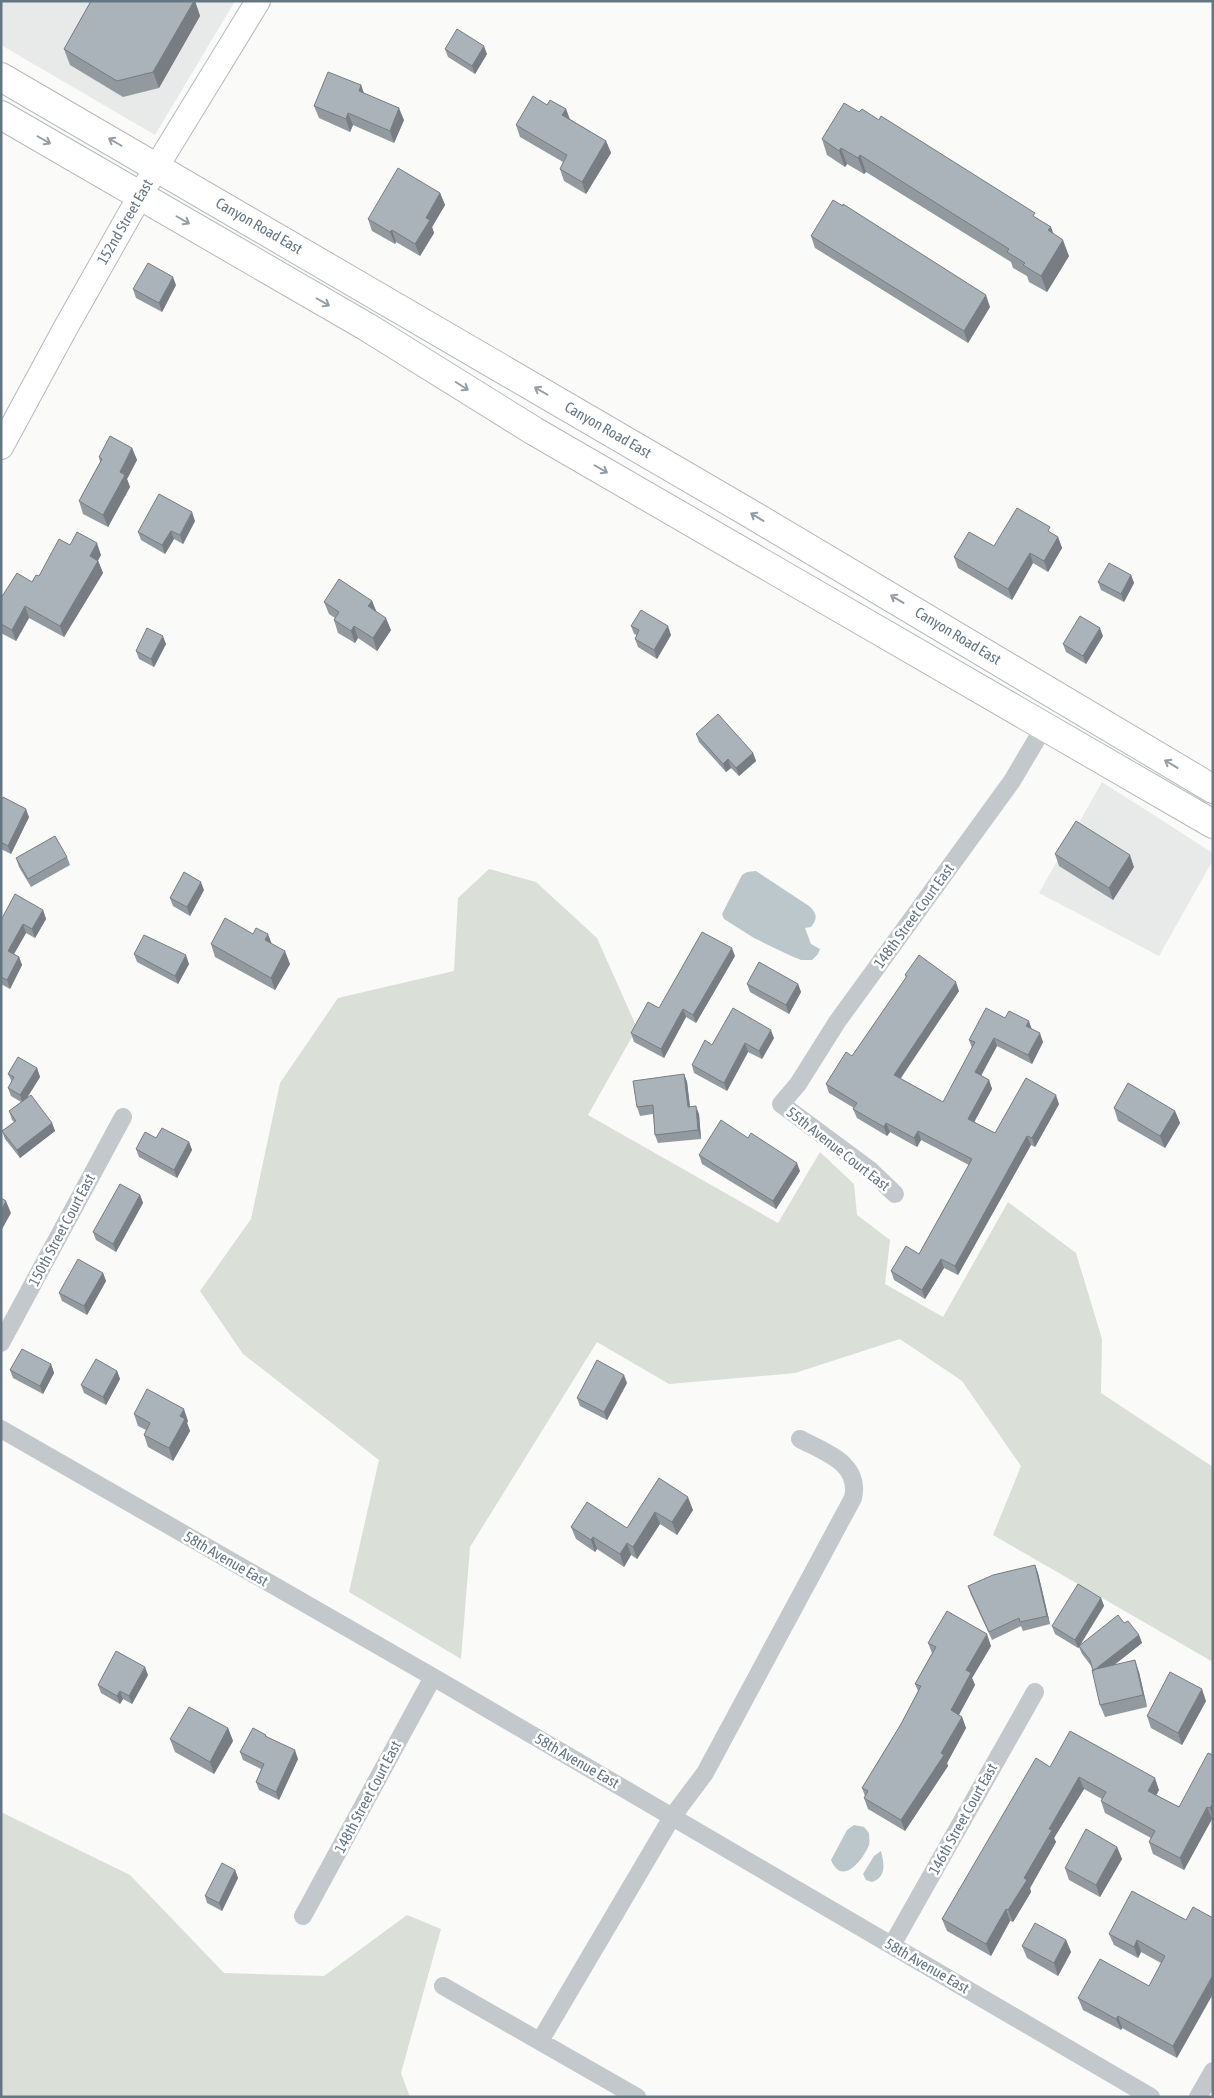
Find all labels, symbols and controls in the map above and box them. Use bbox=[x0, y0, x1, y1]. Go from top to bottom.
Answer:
one-way arrow bbox=[36, 135, 50, 145]
one-way arrow bbox=[107, 137, 122, 147]
street label: 152nd Street East bbox=[93, 176, 156, 267]
street label: Canyon Road East bbox=[213, 194, 306, 257]
one-way arrow bbox=[175, 215, 189, 225]
one-way arrow bbox=[315, 297, 330, 307]
one-way arrow bbox=[454, 381, 468, 391]
one-way arrow bbox=[533, 386, 548, 396]
street label: Canyon Road East bbox=[562, 398, 655, 461]
one-way arrow bbox=[594, 465, 608, 475]
one-way arrow bbox=[750, 511, 764, 521]
one-way arrow bbox=[890, 594, 904, 604]
street label: Canyon Road East bbox=[912, 603, 1004, 668]
one-way arrow bbox=[1165, 759, 1179, 769]
street label: 148th Street Court East bbox=[870, 860, 957, 971]
street label: 55th Avenue Court East bbox=[783, 1103, 893, 1194]
street label: 150th Street Court East bbox=[25, 1171, 98, 1289]
street label: 58th Avenue East bbox=[181, 1528, 271, 1590]
street label: 58th Avenue East bbox=[532, 1730, 622, 1792]
street label: 148th Street Court East bbox=[331, 1738, 404, 1856]
street label: 146th Street Court East bbox=[925, 1760, 1000, 1877]
street label: 58th Avenue East bbox=[882, 1935, 972, 1997]

